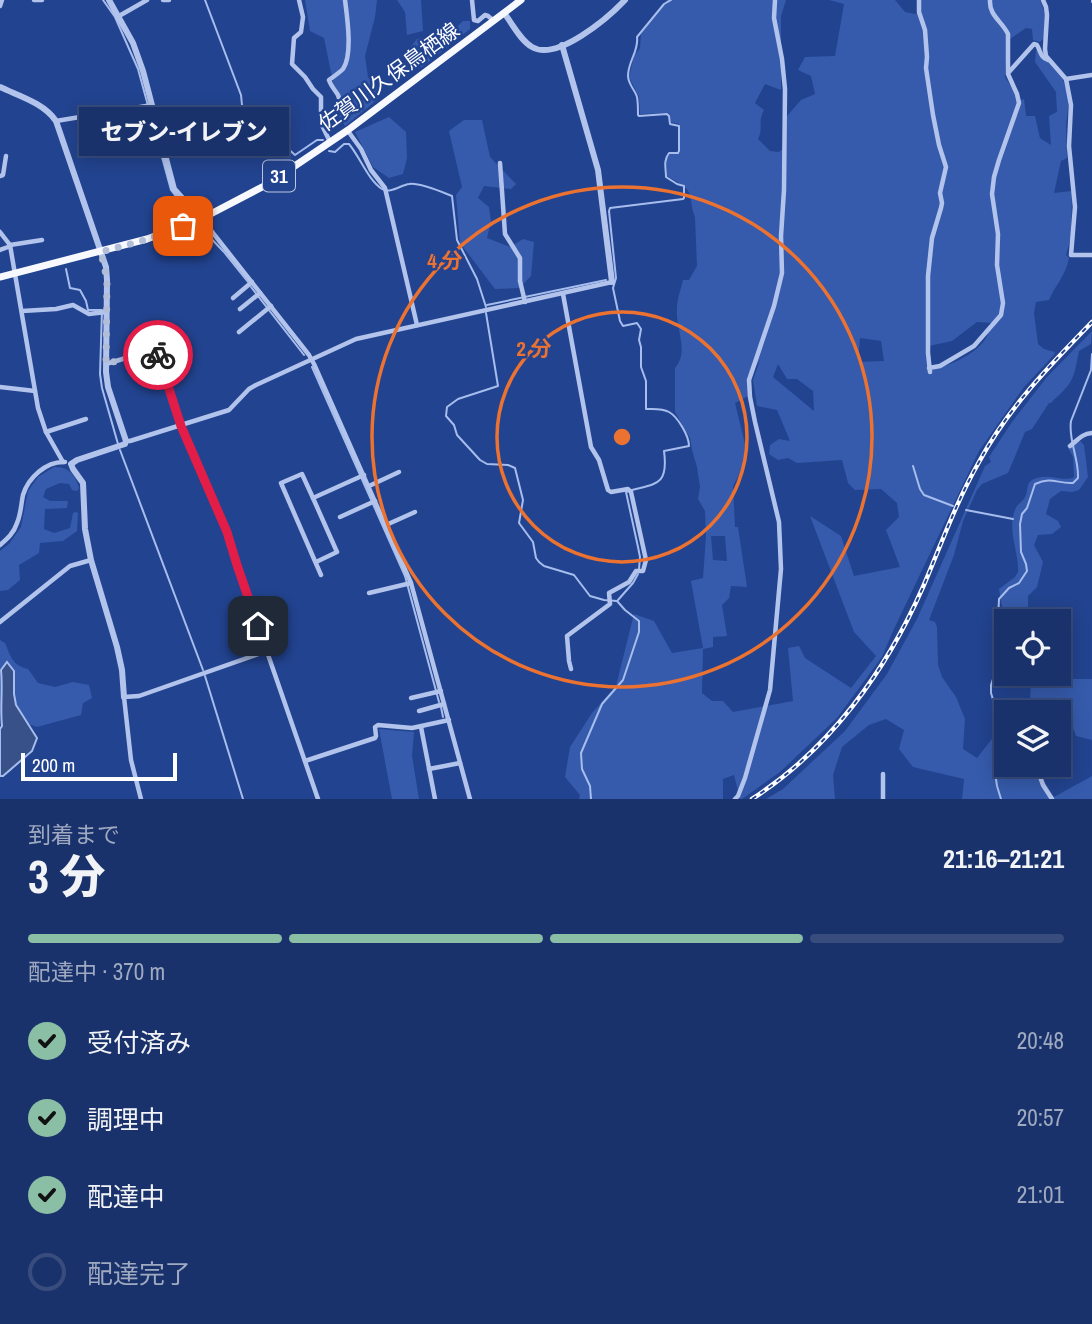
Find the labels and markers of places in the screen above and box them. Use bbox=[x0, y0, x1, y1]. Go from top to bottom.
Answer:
callout: セブン-イレブン bbox=[78, 107, 288, 156]
pin bbox=[153, 196, 213, 256]
centre of rings bbox=[610, 425, 634, 449]
pin bbox=[228, 596, 288, 656]

